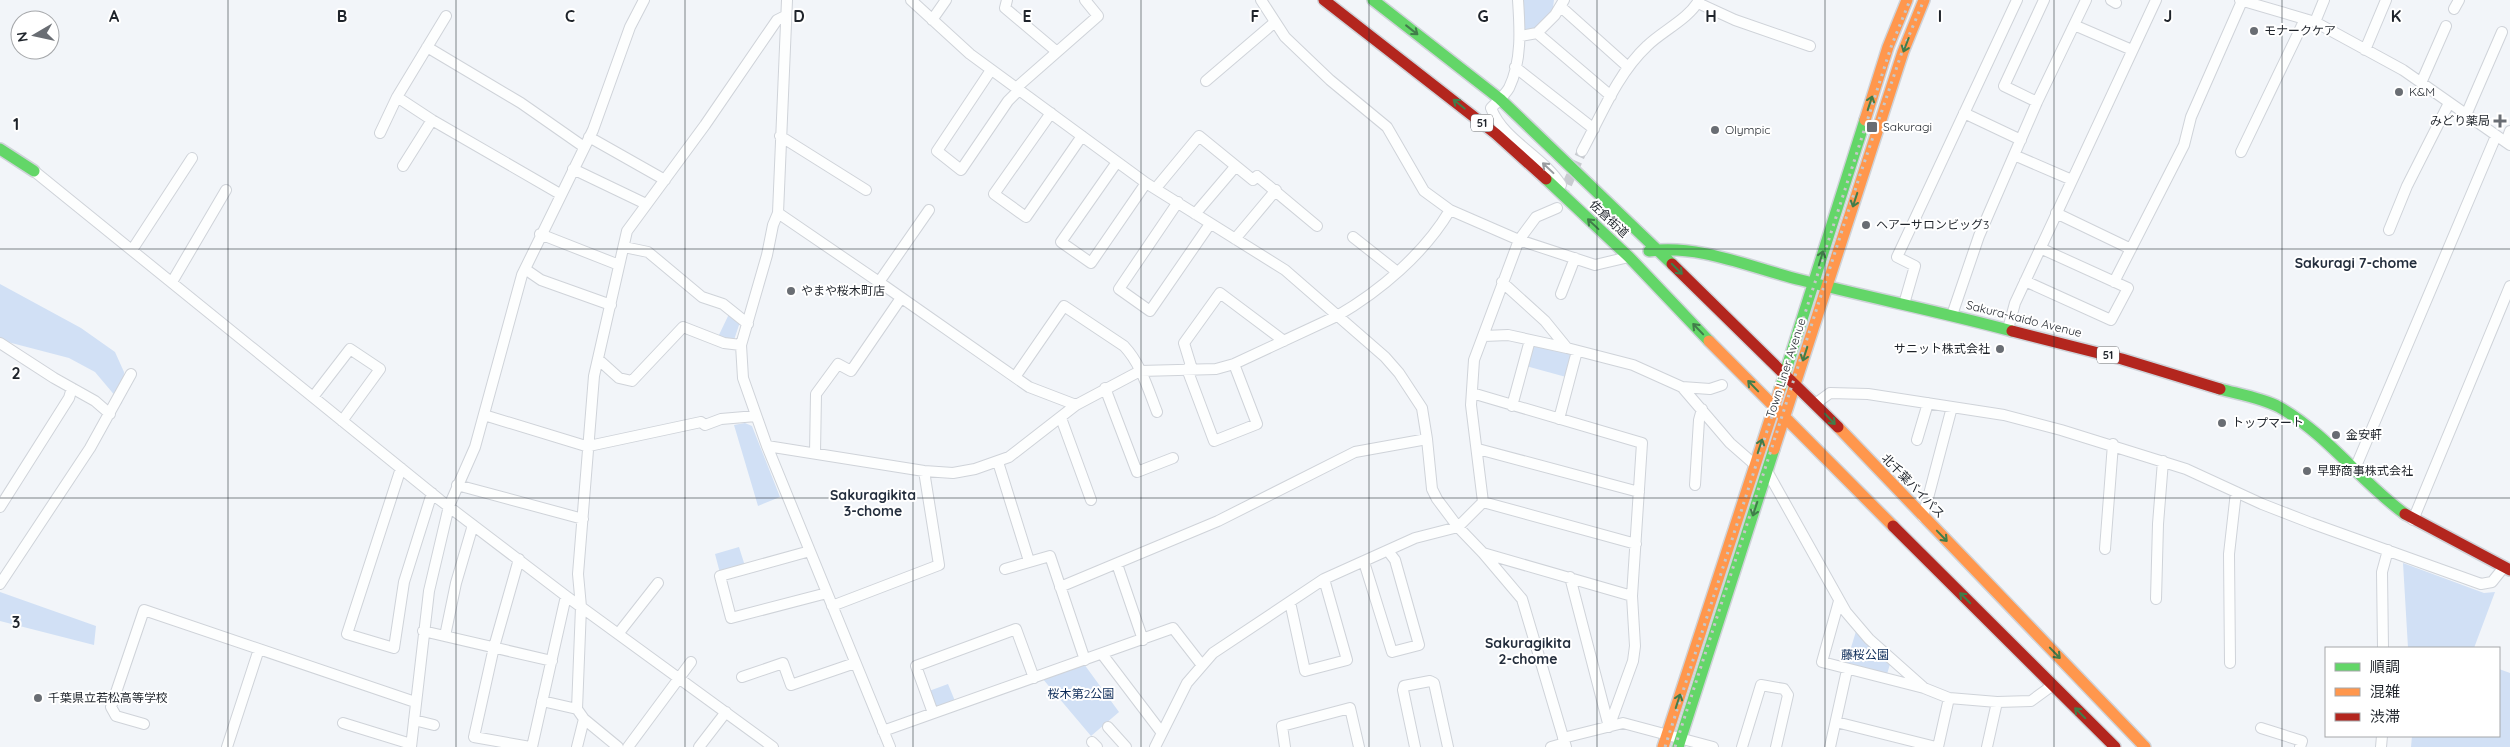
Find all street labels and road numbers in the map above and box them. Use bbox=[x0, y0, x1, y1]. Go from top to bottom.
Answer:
road number: 51 bbox=[1471, 115, 1493, 132]
street label: 佐倉街道 bbox=[1587, 197, 1632, 240]
street label: Sakura-kaido Avenue bbox=[1965, 297, 2084, 340]
street label: Town Liner Avenue bbox=[1762, 316, 1809, 420]
road number: 51 bbox=[2097, 346, 2119, 364]
street label: 北千葉バイパス bbox=[1879, 450, 1948, 521]

